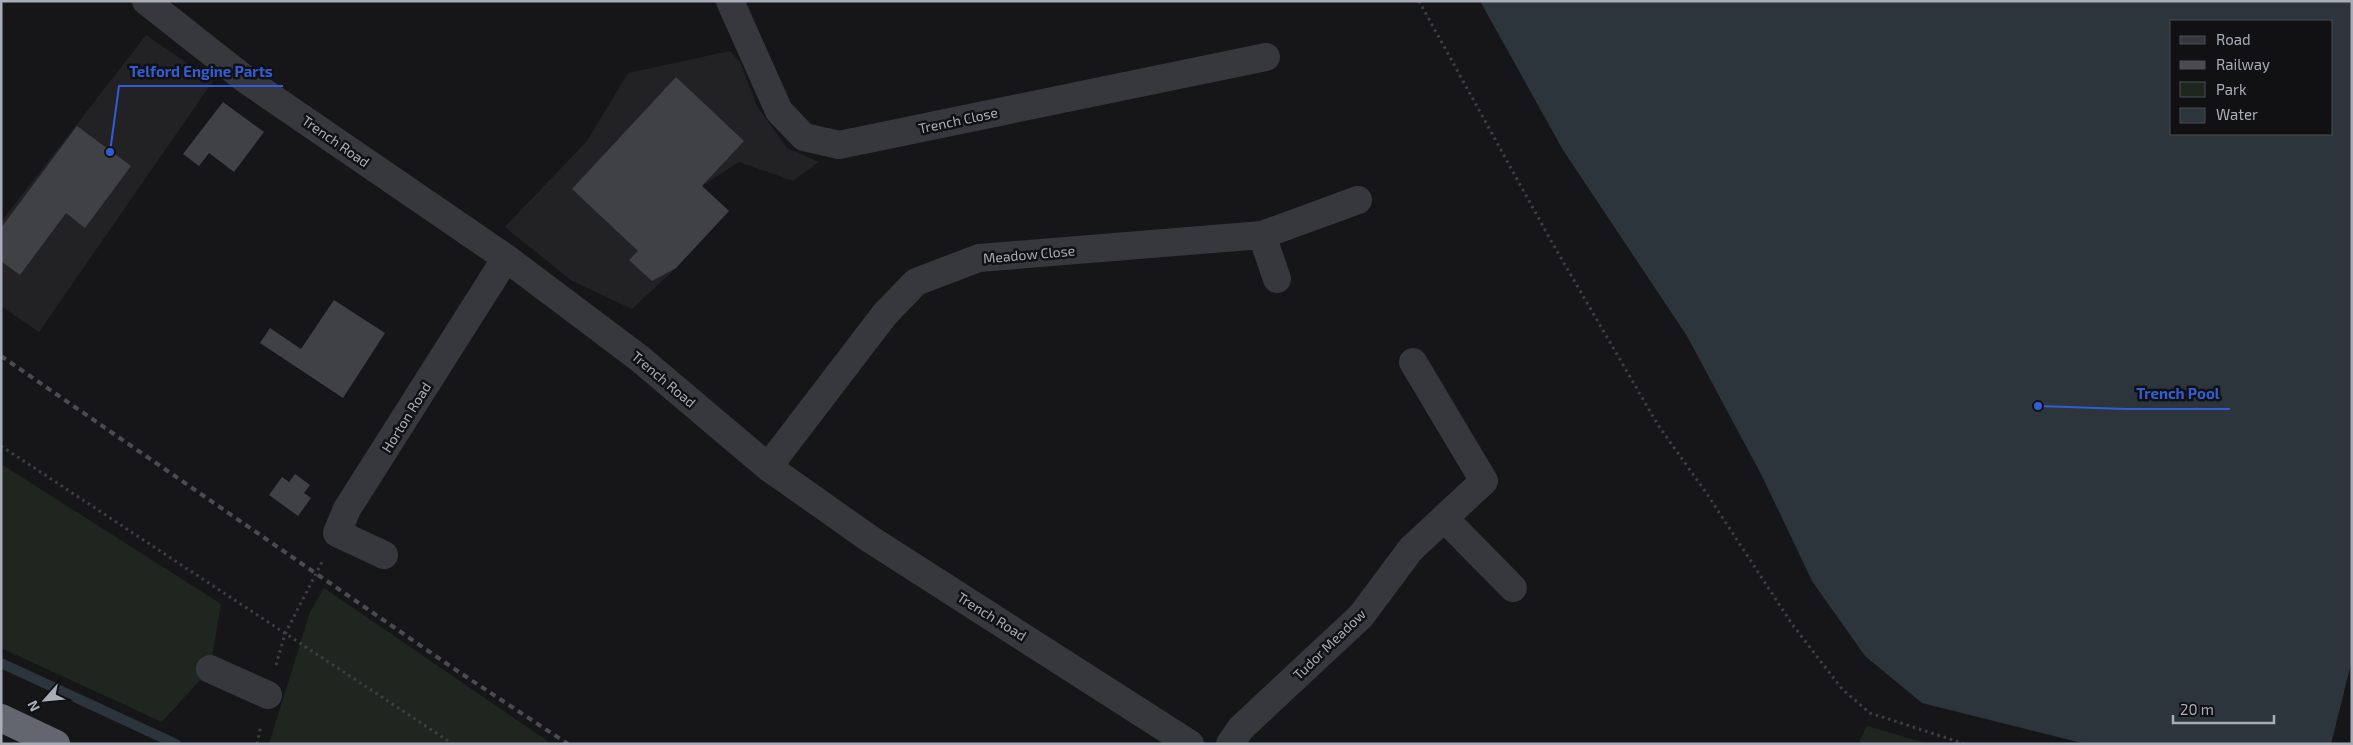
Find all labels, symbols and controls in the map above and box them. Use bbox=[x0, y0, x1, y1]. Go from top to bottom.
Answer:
legend bbox=[2170, 20, 2333, 135]
text: Road bbox=[2216, 30, 2251, 48]
text: Railway bbox=[2216, 55, 2270, 73]
callout: Telford Engine Parts bbox=[119, 56, 283, 86]
text: Telford Engine Parts bbox=[129, 62, 273, 80]
text: Park bbox=[2216, 80, 2247, 98]
street label: Trench Close bbox=[917, 103, 999, 137]
text: Water bbox=[2216, 105, 2258, 123]
street label: Trench Road bbox=[299, 112, 373, 170]
street label: Meadow Close bbox=[982, 242, 1076, 266]
street label: Trench Road bbox=[629, 347, 699, 411]
street label: Horton Road bbox=[378, 379, 434, 455]
callout: Trench Pool bbox=[2126, 379, 2230, 409]
text: Trench Pool bbox=[2136, 384, 2220, 402]
street label: Trench Road bbox=[954, 588, 1030, 644]
street label: Tudor Meadow bbox=[1289, 605, 1369, 683]
north arrow bbox=[20, 675, 70, 725]
scale bar bbox=[2173, 692, 2274, 724]
text: N bbox=[23, 698, 43, 714]
text: 20 m bbox=[2180, 700, 2214, 718]

